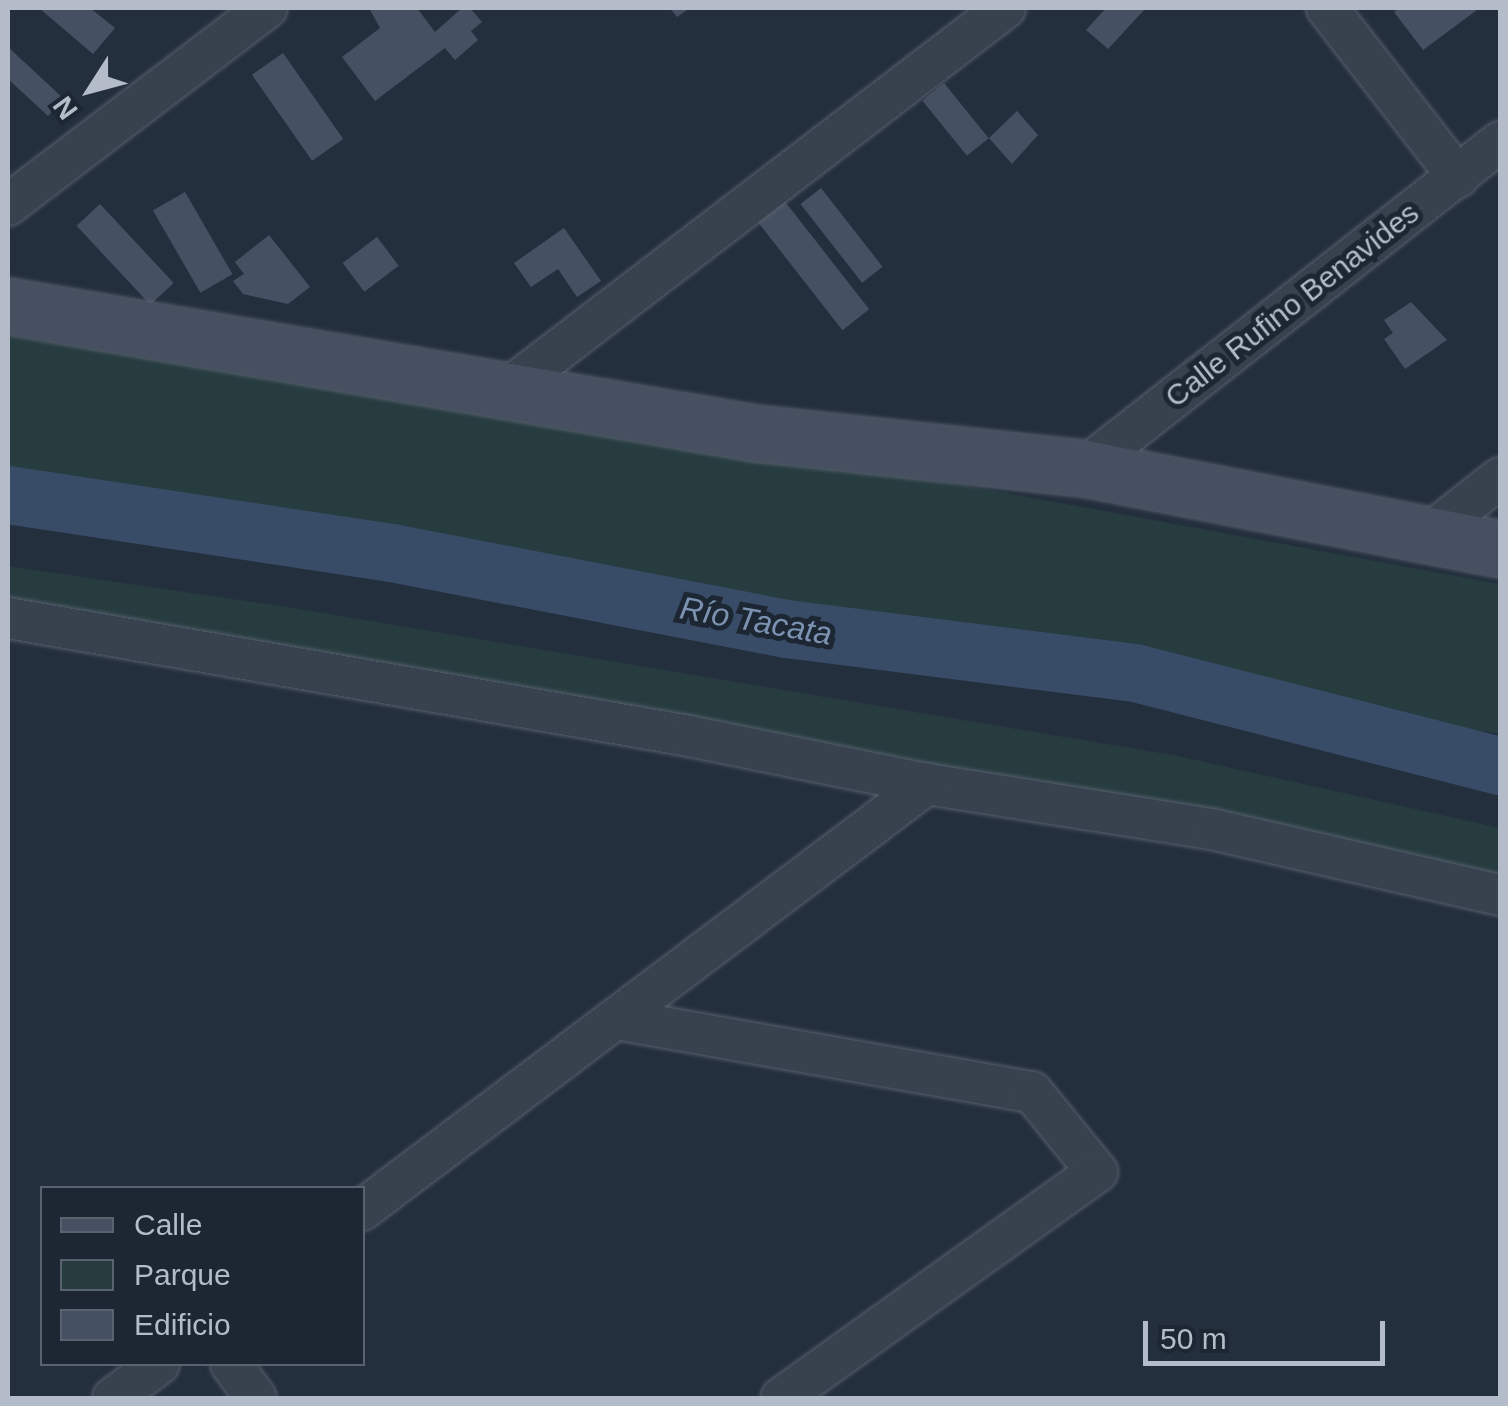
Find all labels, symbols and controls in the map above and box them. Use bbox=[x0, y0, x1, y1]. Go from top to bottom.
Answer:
north arrow bbox=[40, 40, 140, 140]
text: N bbox=[47, 91, 84, 125]
street label: Calle Rufino Benavides bbox=[1158, 195, 1426, 415]
water label: Río Tacata bbox=[677, 589, 835, 653]
legend bbox=[40, 1186, 365, 1366]
text: Calle bbox=[134, 1208, 202, 1241]
text: Parque bbox=[134, 1258, 231, 1291]
scale bar bbox=[1148, 1301, 1390, 1363]
text: Edificio bbox=[134, 1308, 231, 1341]
text: 50 m bbox=[1160, 1322, 1227, 1355]

